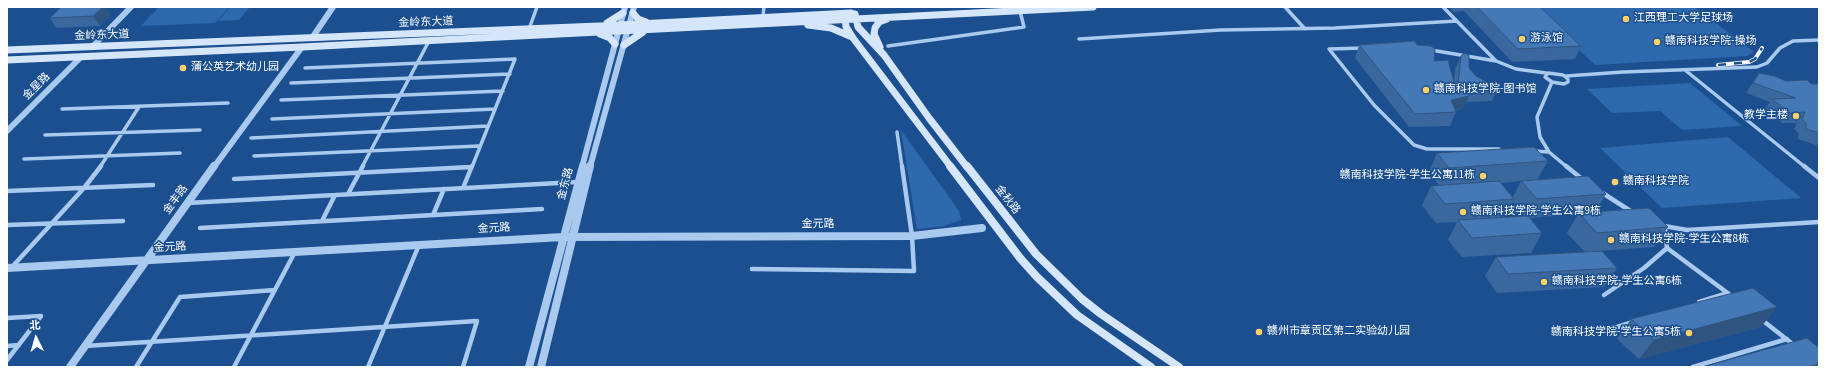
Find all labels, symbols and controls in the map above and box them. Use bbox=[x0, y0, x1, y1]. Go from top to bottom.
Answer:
place label: 江西理工大学足球场 bbox=[1634, 12, 1733, 26]
marker: 江西理工大学足球场 bbox=[1621, 14, 1631, 24]
street label: 金岭东大道 bbox=[398, 15, 454, 31]
street label: 金岭东大道 bbox=[74, 28, 130, 44]
place label: 游泳馆 bbox=[1530, 32, 1563, 46]
marker: 游泳馆 bbox=[1517, 34, 1527, 44]
place label: 赣南科技学院-操场 bbox=[1665, 35, 1756, 49]
marker: 赣南科技学院-操场 bbox=[1652, 37, 1662, 47]
place label: 蒲公英艺术幼儿园 bbox=[191, 61, 279, 75]
marker: 蒲公英艺术幼儿园 bbox=[178, 63, 188, 73]
street label: 金星路 bbox=[21, 71, 53, 103]
place label: 赣南科技学院-图书馆 bbox=[1434, 83, 1536, 97]
marker: 赣南科技学院-图书馆 bbox=[1421, 85, 1431, 95]
place label: 教学主楼 bbox=[1744, 109, 1788, 123]
marker: 教学主楼 bbox=[1791, 111, 1801, 121]
street label: 金东路 bbox=[555, 166, 577, 202]
place label: 赣南科技学院-学生公寓11栋 bbox=[1340, 169, 1475, 183]
marker: 赣南科技学院-学生公寓11栋 bbox=[1478, 171, 1488, 181]
place label: 赣南科技学院 bbox=[1623, 175, 1689, 189]
marker: 赣南科技学院 bbox=[1610, 177, 1620, 187]
street label: 金丰路 bbox=[161, 183, 191, 217]
street label: 金秋路 bbox=[992, 183, 1022, 217]
place label: 赣南科技学院-学生公寓9栋 bbox=[1471, 205, 1601, 219]
marker: 赣南科技学院-学生公寓9栋 bbox=[1458, 207, 1468, 217]
street label: 金元路 bbox=[802, 218, 834, 232]
street label: 金元路 bbox=[477, 222, 511, 236]
place label: 赣南科技学院-学生公寓8栋 bbox=[1619, 233, 1749, 247]
marker: 赣南科技学院-学生公寓8栋 bbox=[1606, 235, 1616, 245]
street label: 金元路 bbox=[153, 241, 187, 255]
place label: 赣南科技学院-学生公寓6栋 bbox=[1552, 275, 1682, 289]
marker: 赣南科技学院-学生公寓6栋 bbox=[1539, 277, 1549, 287]
north arrow bbox=[16, 318, 56, 358]
text: 北 bbox=[29, 318, 41, 333]
place label: 赣州市章贡区第二实验幼儿园 bbox=[1267, 325, 1410, 339]
place label: 赣南科技学院-学生公寓5栋 bbox=[1551, 326, 1681, 340]
marker: 赣州市章贡区第二实验幼儿园 bbox=[1254, 327, 1264, 337]
marker: 赣南科技学院-学生公寓5栋 bbox=[1684, 328, 1694, 338]

